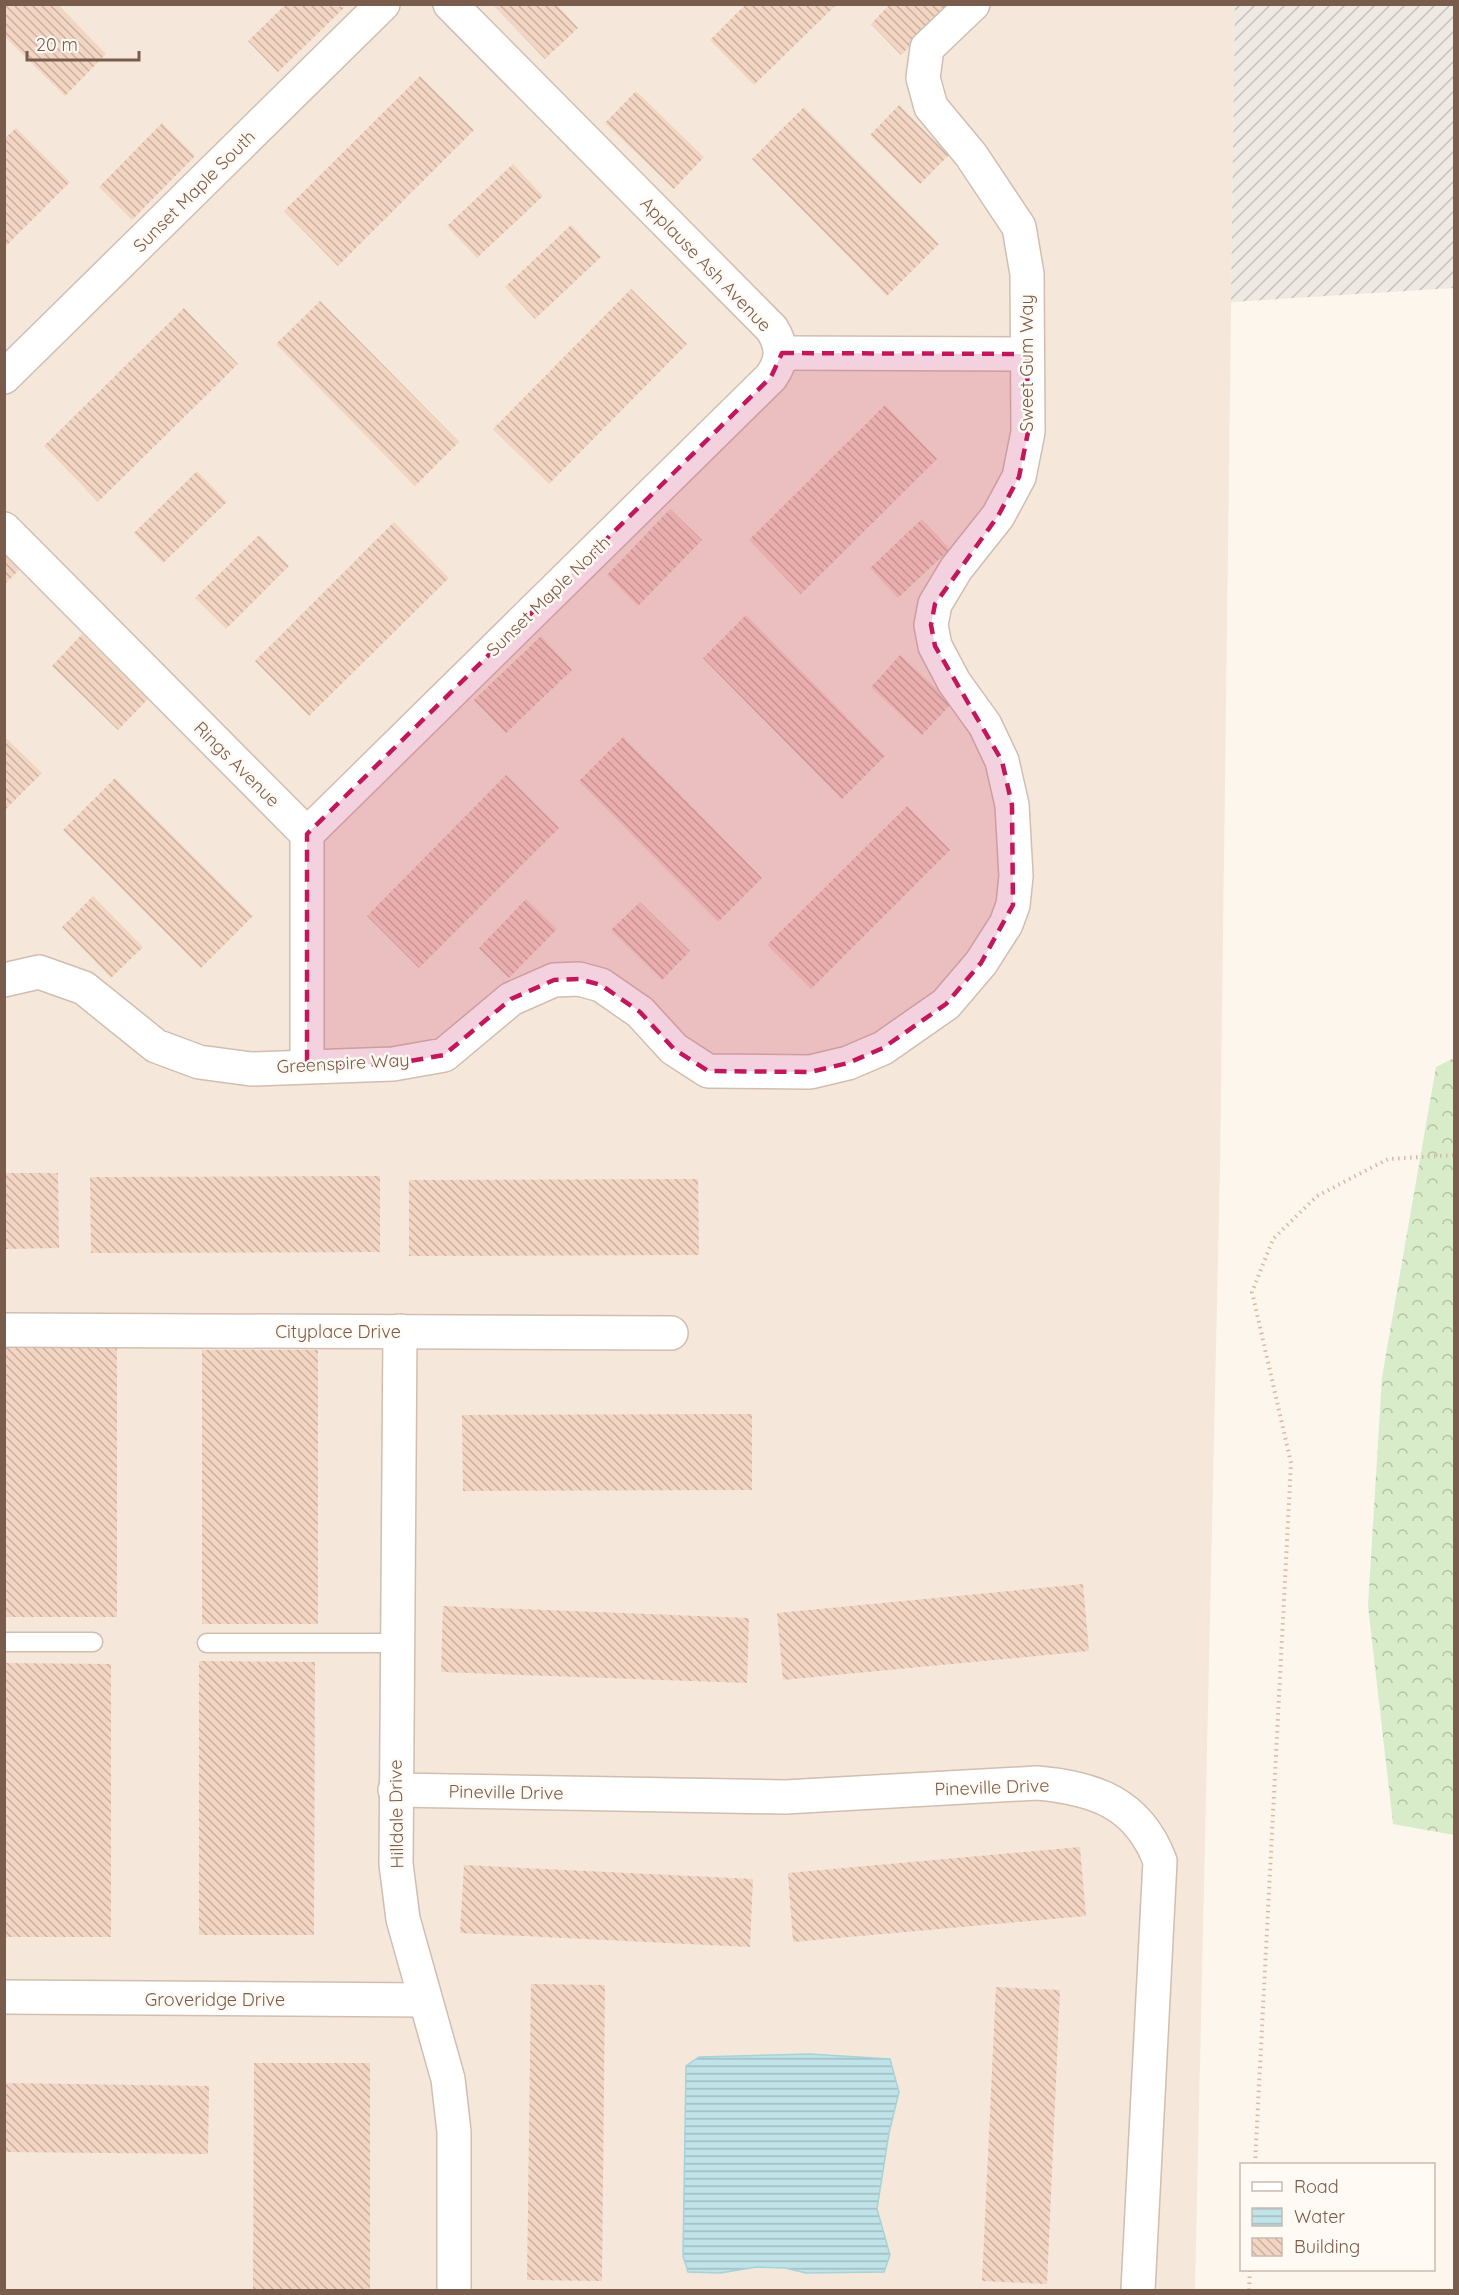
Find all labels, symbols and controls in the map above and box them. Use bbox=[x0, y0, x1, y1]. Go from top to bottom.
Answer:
scale bar bbox=[27, 24, 140, 62]
text: 20 m bbox=[36, 33, 78, 56]
street label: Sunset Maple South bbox=[128, 125, 260, 257]
street label: Applause Ash Avenue bbox=[636, 192, 776, 336]
street label: Sweet Gum Way bbox=[1015, 294, 1038, 432]
street label: Sunset Maple North bbox=[481, 531, 615, 661]
street label: Rings Avenue bbox=[189, 716, 285, 812]
street label: Greenspire Way bbox=[276, 1048, 410, 1078]
street label: Cityplace Drive bbox=[275, 1320, 401, 1343]
street label: Hilldale Drive bbox=[384, 1759, 408, 1869]
street label: Pineville Drive bbox=[934, 1774, 1050, 1800]
street label: Pineville Drive bbox=[448, 1779, 564, 1805]
street label: Groveridge Drive bbox=[145, 1988, 285, 2011]
legend bbox=[1240, 2163, 1435, 2271]
text: Road bbox=[1294, 2175, 1339, 2198]
text: Water bbox=[1294, 2205, 1345, 2228]
text: Building bbox=[1294, 2235, 1360, 2258]

